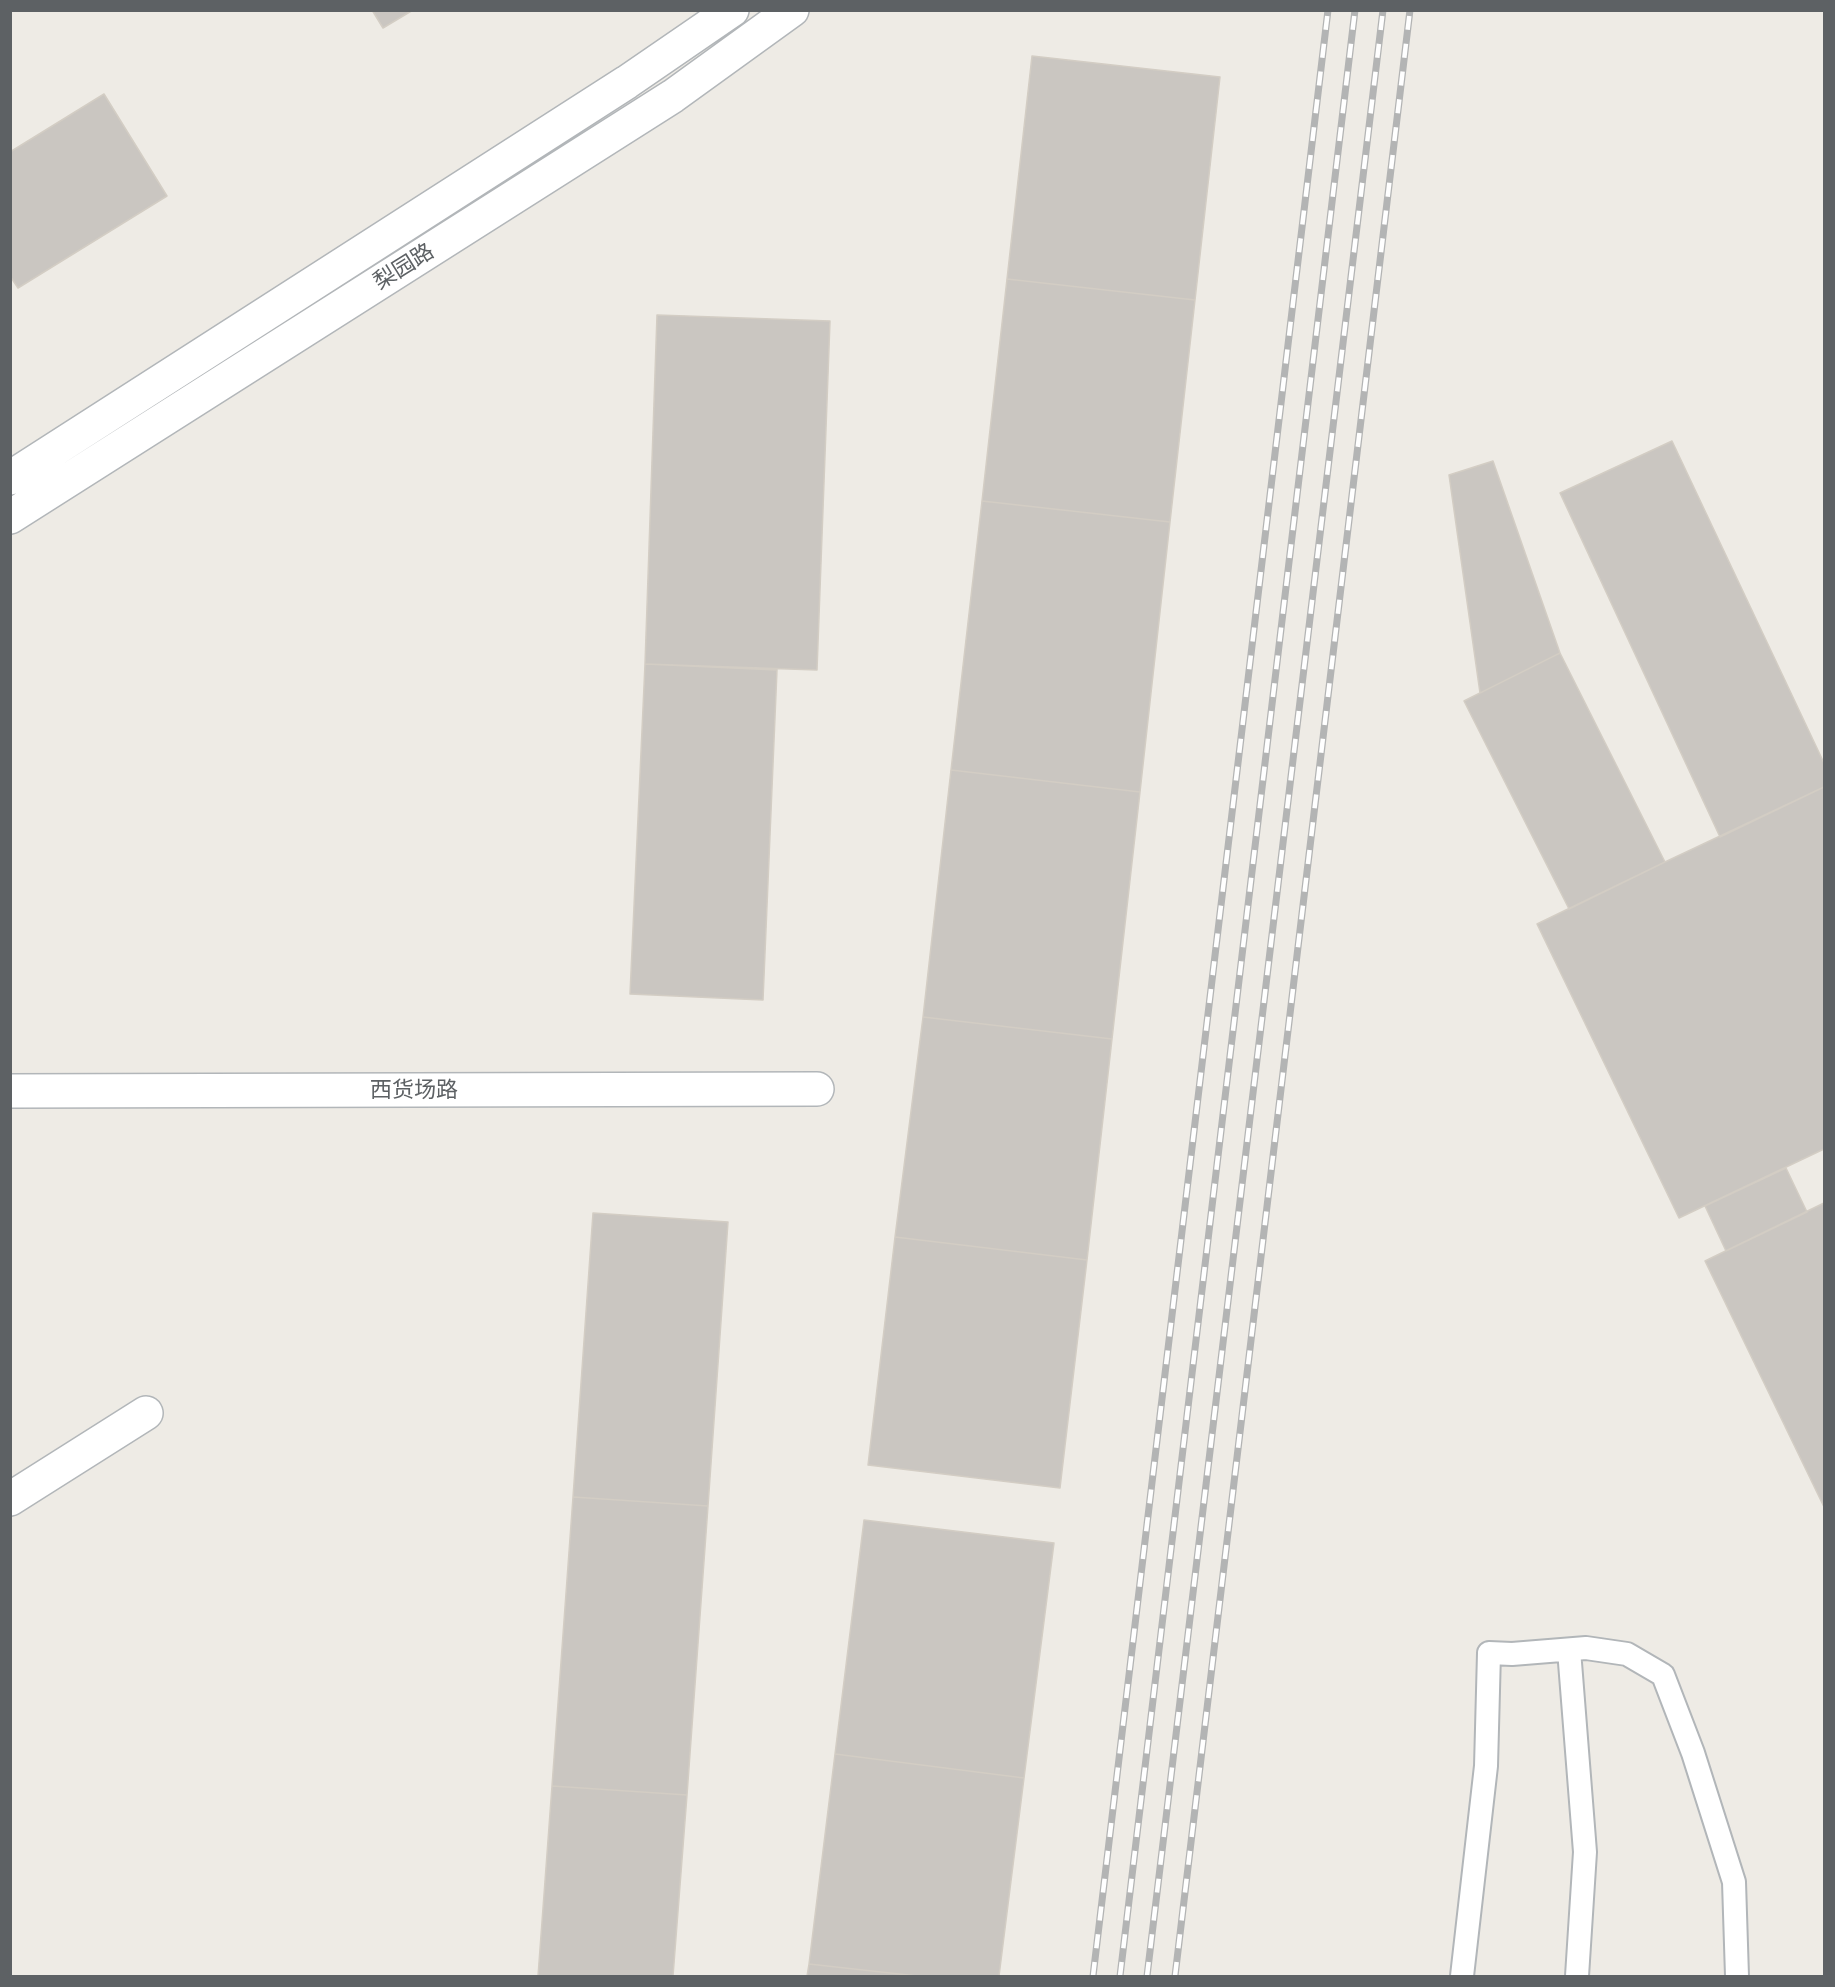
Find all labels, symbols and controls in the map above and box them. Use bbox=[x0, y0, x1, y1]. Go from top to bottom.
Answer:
street label: 梨园路 bbox=[369, 238, 439, 296]
street label: 西货场路 bbox=[370, 1077, 458, 1103]

